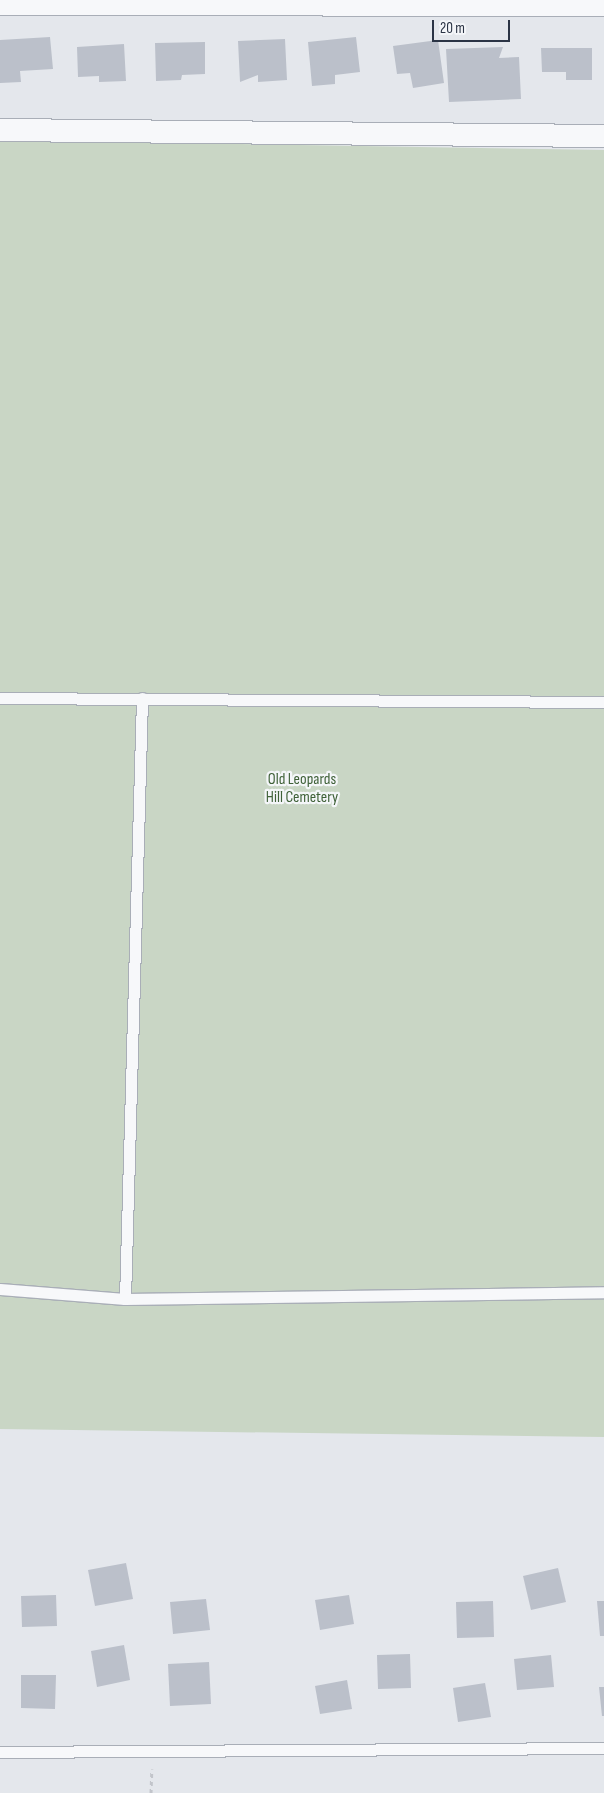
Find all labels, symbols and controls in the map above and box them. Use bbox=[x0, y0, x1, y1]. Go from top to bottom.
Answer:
scale bar bbox=[434, 10, 512, 42]
text: 20 m bbox=[440, 19, 465, 38]
park label: Old Leopards Hill Cemetery bbox=[266, 770, 338, 808]

